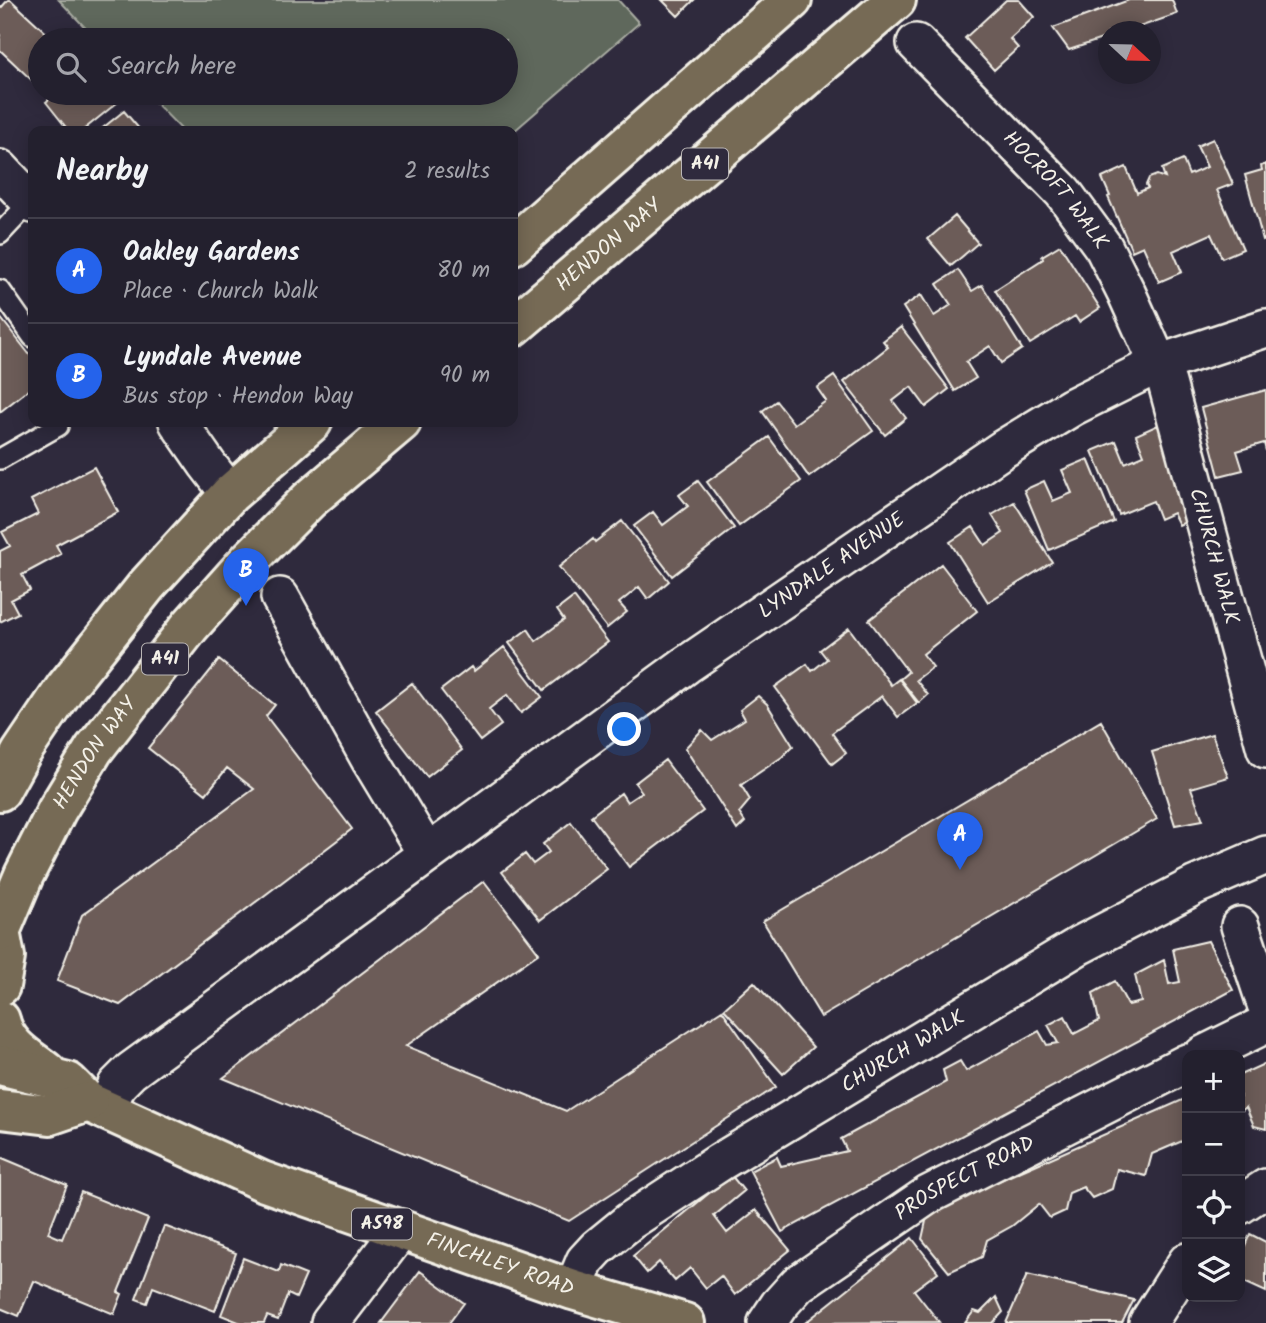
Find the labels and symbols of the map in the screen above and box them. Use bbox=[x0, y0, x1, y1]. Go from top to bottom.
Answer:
north arrow bbox=[1098, 21, 1161, 84]
street label: HOCROFT WALK bbox=[995, 123, 1117, 257]
road number: A41 bbox=[682, 148, 728, 180]
street label: HENDON WAY bbox=[548, 190, 670, 300]
street label: CHURCH WALK bbox=[1180, 484, 1248, 628]
street label: LYNDALE AVENUE bbox=[752, 503, 912, 628]
pin: B bbox=[223, 548, 269, 606]
road number: A41 bbox=[142, 644, 188, 674]
street label: HENDON WAY bbox=[44, 689, 146, 816]
your location bbox=[607, 712, 641, 746]
pin: A bbox=[937, 812, 983, 870]
street label: CHURCH WALK bbox=[835, 1001, 972, 1102]
street label: PROSPECT ROAD bbox=[888, 1127, 1041, 1230]
road number: A598 bbox=[352, 1208, 412, 1240]
street label: FINCHLEY ROAD bbox=[422, 1223, 578, 1306]

